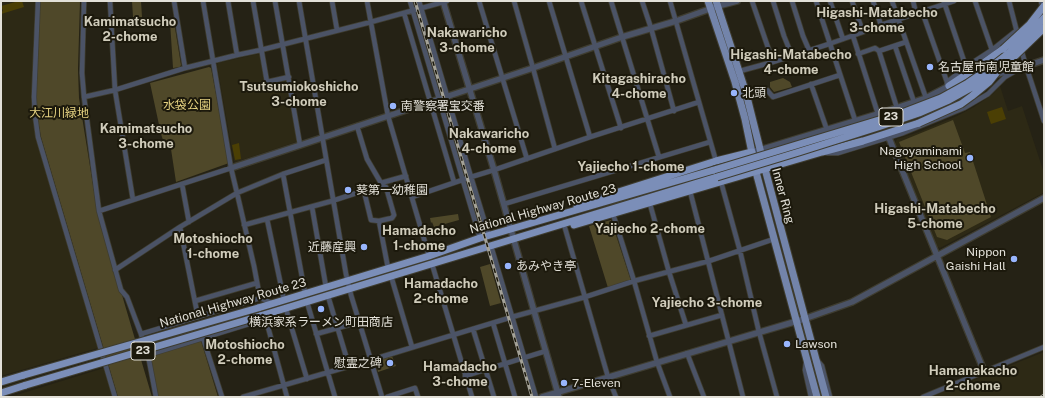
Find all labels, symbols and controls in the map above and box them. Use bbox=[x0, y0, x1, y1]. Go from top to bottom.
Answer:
district label: Higashi-Matabecho 3-chome bbox=[816, 5, 938, 36]
district label: Kamimatsucho 2-chome bbox=[84, 14, 176, 45]
district label: Nakawaricho 3-chome bbox=[427, 25, 507, 56]
district label: Higashi-Matabecho 4-chome bbox=[730, 47, 852, 78]
place label: 名古屋市南児童館 bbox=[938, 60, 1034, 74]
marker: 名古屋市南児童館 bbox=[925, 62, 935, 72]
district label: Kitagashiracho 4-chome bbox=[592, 71, 686, 102]
district label: Tsutsumiokoshicho 3-chome bbox=[239, 79, 359, 110]
place label: 北頭 bbox=[742, 86, 766, 100]
marker: 北頭 bbox=[729, 88, 739, 98]
park label: 水袋公園 bbox=[163, 98, 211, 112]
place label: 南警察署宝交番 bbox=[401, 99, 485, 113]
marker: 南警察署宝交番 bbox=[388, 101, 398, 111]
park label: 大江川緑地 bbox=[29, 106, 89, 120]
road number: 23 bbox=[879, 108, 903, 126]
district label: Kamimatsucho 3-chome bbox=[100, 121, 192, 152]
district label: Nakawaricho 4-chome bbox=[449, 126, 529, 157]
place label: Nagoyaminami High School bbox=[879, 144, 962, 172]
marker: Nagoyaminami High School bbox=[965, 153, 975, 163]
district label: Yajiecho 1-chome bbox=[577, 159, 685, 175]
street label: Inner Ring bbox=[769, 167, 797, 225]
street label: National Highway Route 23 bbox=[468, 181, 618, 237]
place label: 葵第一幼稚園 bbox=[356, 183, 428, 197]
marker: 葵第一幼稚園 bbox=[343, 185, 353, 195]
district label: Higashi-Matabecho 5-chome bbox=[874, 201, 996, 232]
district label: Yajiecho 2-chome bbox=[595, 221, 705, 237]
district label: Hamadacho 1-chome bbox=[382, 223, 456, 254]
district label: Motoshiocho 1-chome bbox=[173, 231, 253, 262]
place label: 近藤産興 bbox=[308, 240, 356, 254]
marker: 近藤産興 bbox=[359, 242, 369, 252]
place label: Nippon Gaishi Hall bbox=[946, 245, 1006, 273]
marker: Nippon Gaishi Hall bbox=[1009, 254, 1019, 264]
place label: あみやき亭 bbox=[516, 259, 576, 273]
marker: あみやき亭 bbox=[503, 261, 513, 271]
street label: National Highway Route 23 bbox=[158, 275, 308, 331]
district label: Hamadacho 2-chome bbox=[404, 276, 478, 307]
district label: Yajiecho 3-chome bbox=[652, 295, 762, 311]
marker: 横浜家系ラーメン町田商店 bbox=[316, 304, 326, 314]
place label: 横浜家系ラーメン町田商店 bbox=[249, 315, 393, 329]
district label: Motoshiocho 2-chome bbox=[205, 337, 285, 368]
place label: Lawson bbox=[795, 337, 837, 351]
marker: Lawson bbox=[782, 339, 792, 349]
road number: 23 bbox=[131, 342, 155, 360]
place label: 慰霊之碑 bbox=[334, 356, 382, 370]
marker: 慰霊之碑 bbox=[385, 358, 395, 368]
district label: Hamadacho 3-chome bbox=[423, 359, 497, 390]
district label: Hamanakacho 2-chome bbox=[929, 363, 1017, 394]
place label: 7-Eleven bbox=[572, 376, 621, 390]
marker: 7-Eleven bbox=[559, 378, 569, 388]

